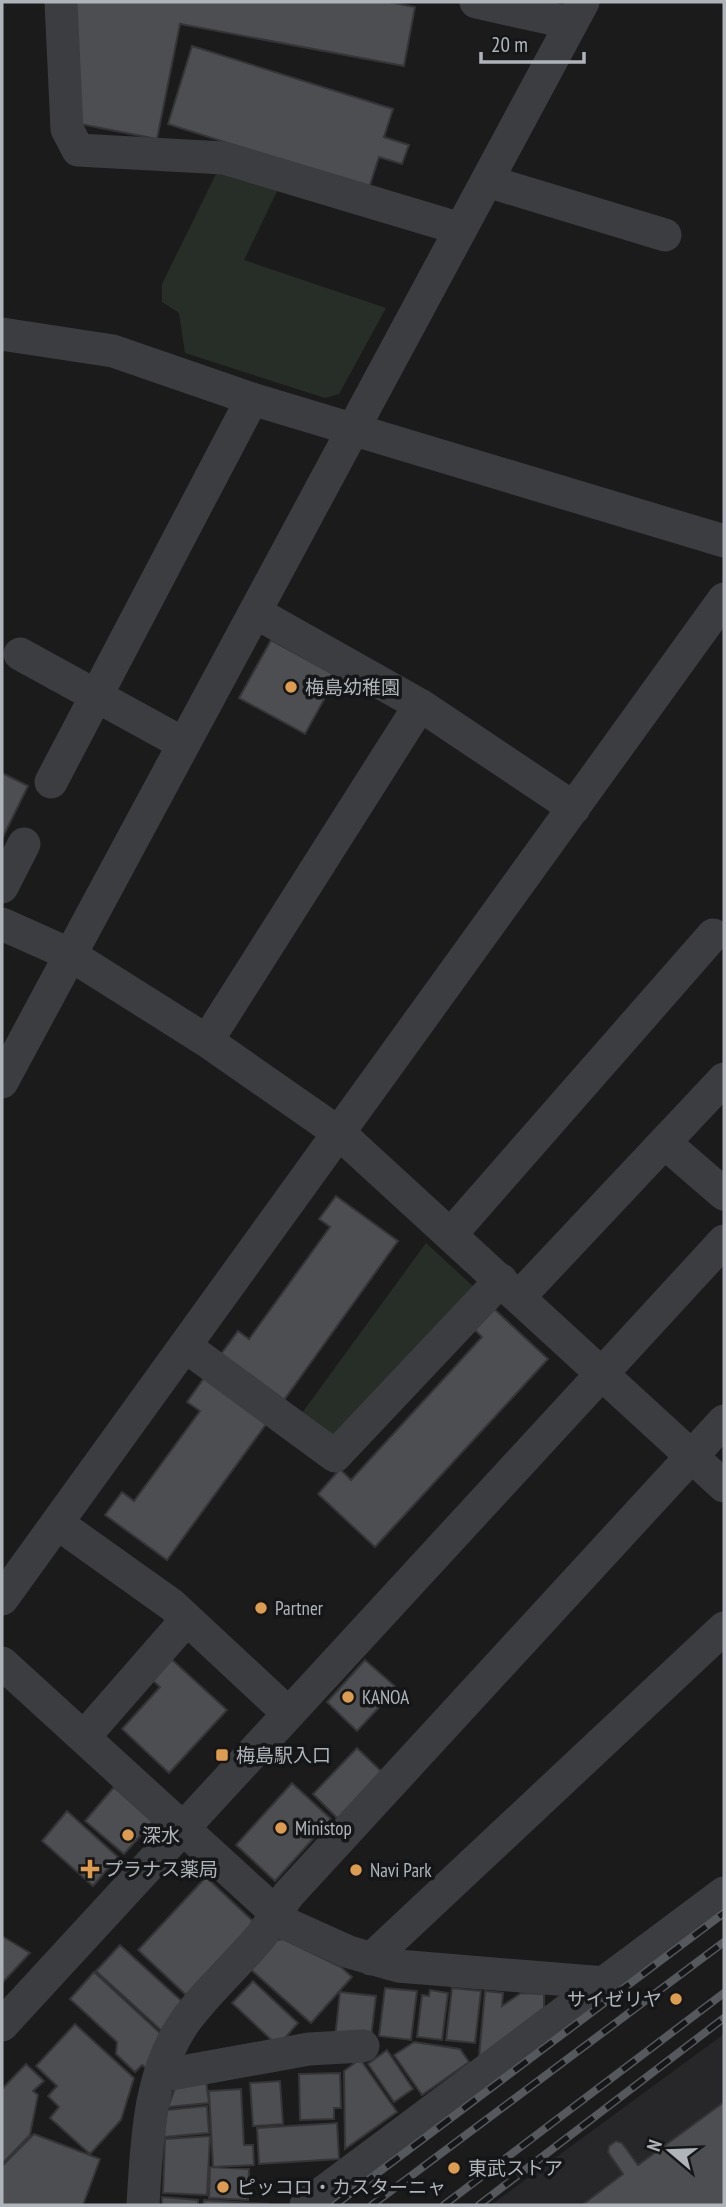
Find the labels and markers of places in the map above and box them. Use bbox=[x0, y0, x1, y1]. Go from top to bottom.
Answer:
place label: 梅島幼稚園 bbox=[305, 675, 400, 699]
marker: 梅島幼稚園 bbox=[283, 679, 299, 695]
place label: Partner bbox=[275, 1596, 324, 1620]
marker: Partner bbox=[253, 1600, 269, 1616]
place label: KANOA bbox=[362, 1685, 409, 1709]
marker: KANOA bbox=[340, 1689, 356, 1705]
place label: 梅島駅入口 bbox=[236, 1743, 331, 1767]
marker: 梅島駅入口 bbox=[214, 1747, 230, 1763]
place label: Ministop bbox=[295, 1816, 352, 1840]
marker: Ministop bbox=[273, 1820, 289, 1836]
place label: 深水 bbox=[142, 1823, 180, 1847]
marker: 深水 bbox=[120, 1827, 136, 1843]
place label: プラナス薬局 bbox=[104, 1857, 218, 1881]
place label: Navi Park bbox=[370, 1858, 432, 1882]
marker: プラナス薬局 bbox=[82, 1861, 98, 1877]
marker: Navi Park bbox=[348, 1862, 364, 1878]
place label: サイゼリヤ bbox=[567, 1987, 662, 2011]
marker: サイゼリヤ bbox=[668, 1991, 684, 2007]
place label: 東武ストア bbox=[468, 2156, 563, 2180]
marker: 東武ストア bbox=[446, 2160, 462, 2176]
place label: ピッコロ・カスターニャ bbox=[237, 2175, 446, 2199]
marker: ピッコロ・カスターニャ bbox=[215, 2179, 231, 2195]

